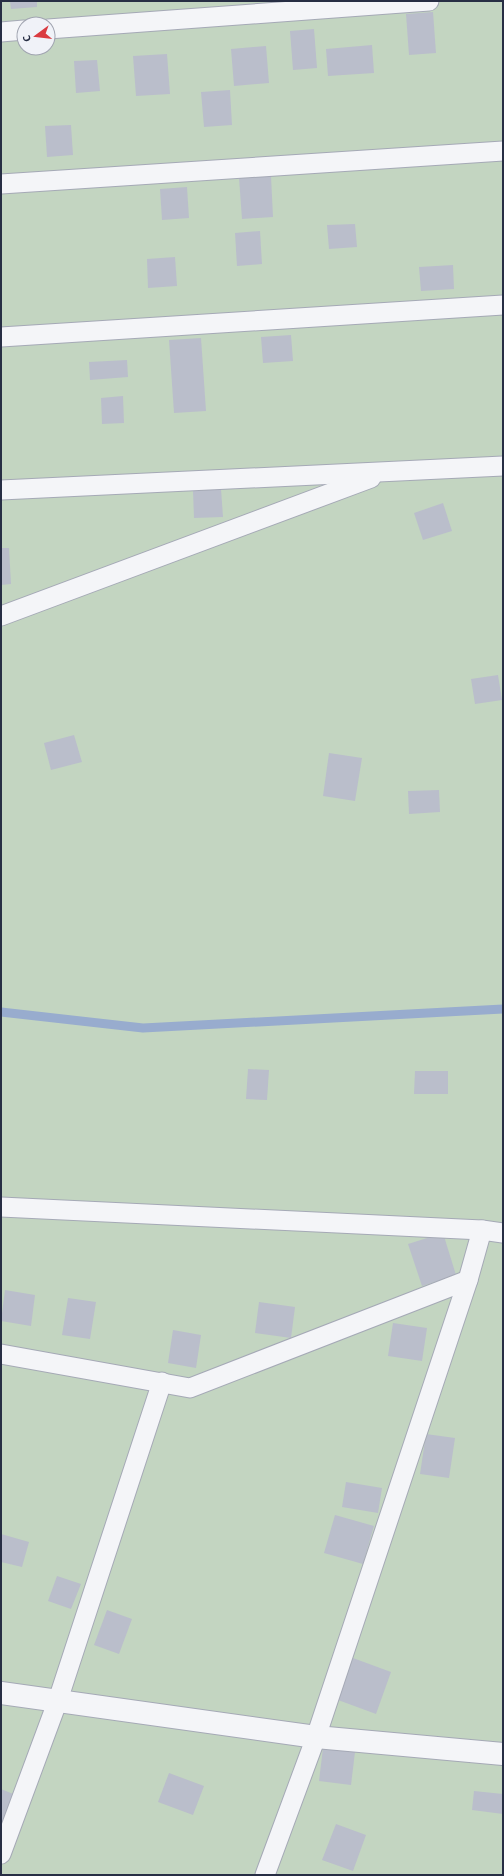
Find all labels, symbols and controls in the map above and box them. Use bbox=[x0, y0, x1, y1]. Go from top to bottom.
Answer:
north arrow bbox=[16, 16, 56, 56]
text: С bbox=[21, 34, 33, 43]

